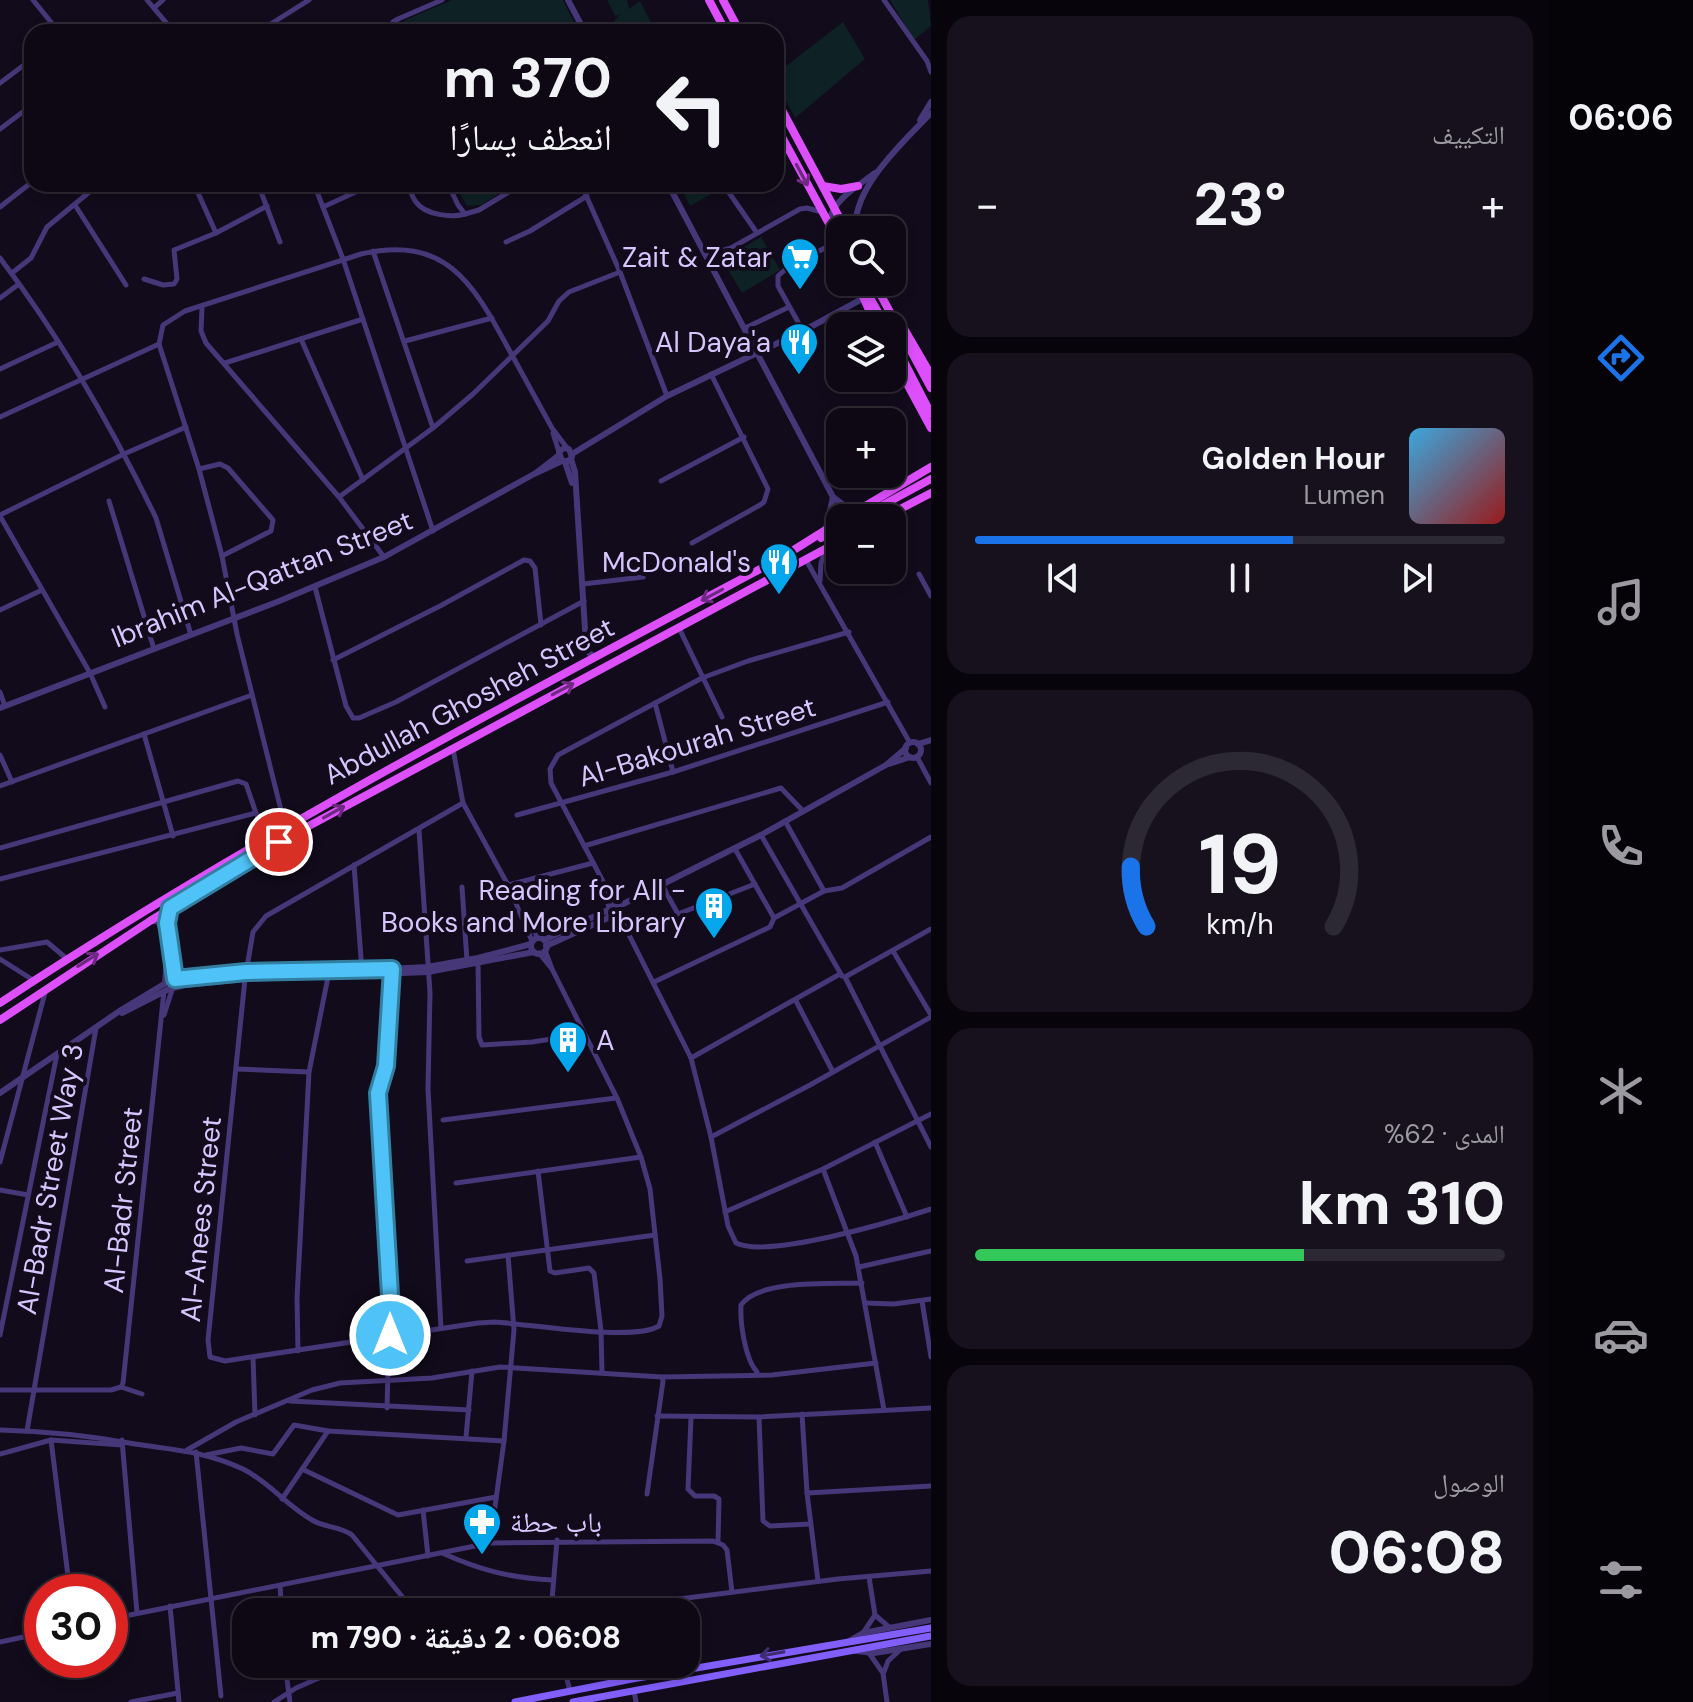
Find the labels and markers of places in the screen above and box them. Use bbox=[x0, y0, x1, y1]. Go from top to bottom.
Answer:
supermarket icon: Zait & Zatar bbox=[779, 236, 821, 291]
place label: Zait & Zatar bbox=[622, 239, 772, 276]
restaurant icon: Al Daya'a bbox=[778, 321, 820, 376]
place label: Al Daya'a bbox=[655, 324, 771, 361]
restaurant icon: McDonald's bbox=[758, 541, 800, 596]
place label: McDonald's bbox=[602, 544, 751, 581]
pin bbox=[245, 808, 313, 876]
place label: Reading for All - Books and More Library bbox=[381, 872, 686, 941]
building icon: Reading for All - Books and More Library bbox=[693, 885, 735, 940]
building icon: A bbox=[547, 1019, 589, 1074]
place label: A bbox=[596, 1022, 615, 1059]
pharmacy icon: باب حطة bbox=[461, 1501, 503, 1556]
place label: باب حطة bbox=[510, 1504, 602, 1541]

